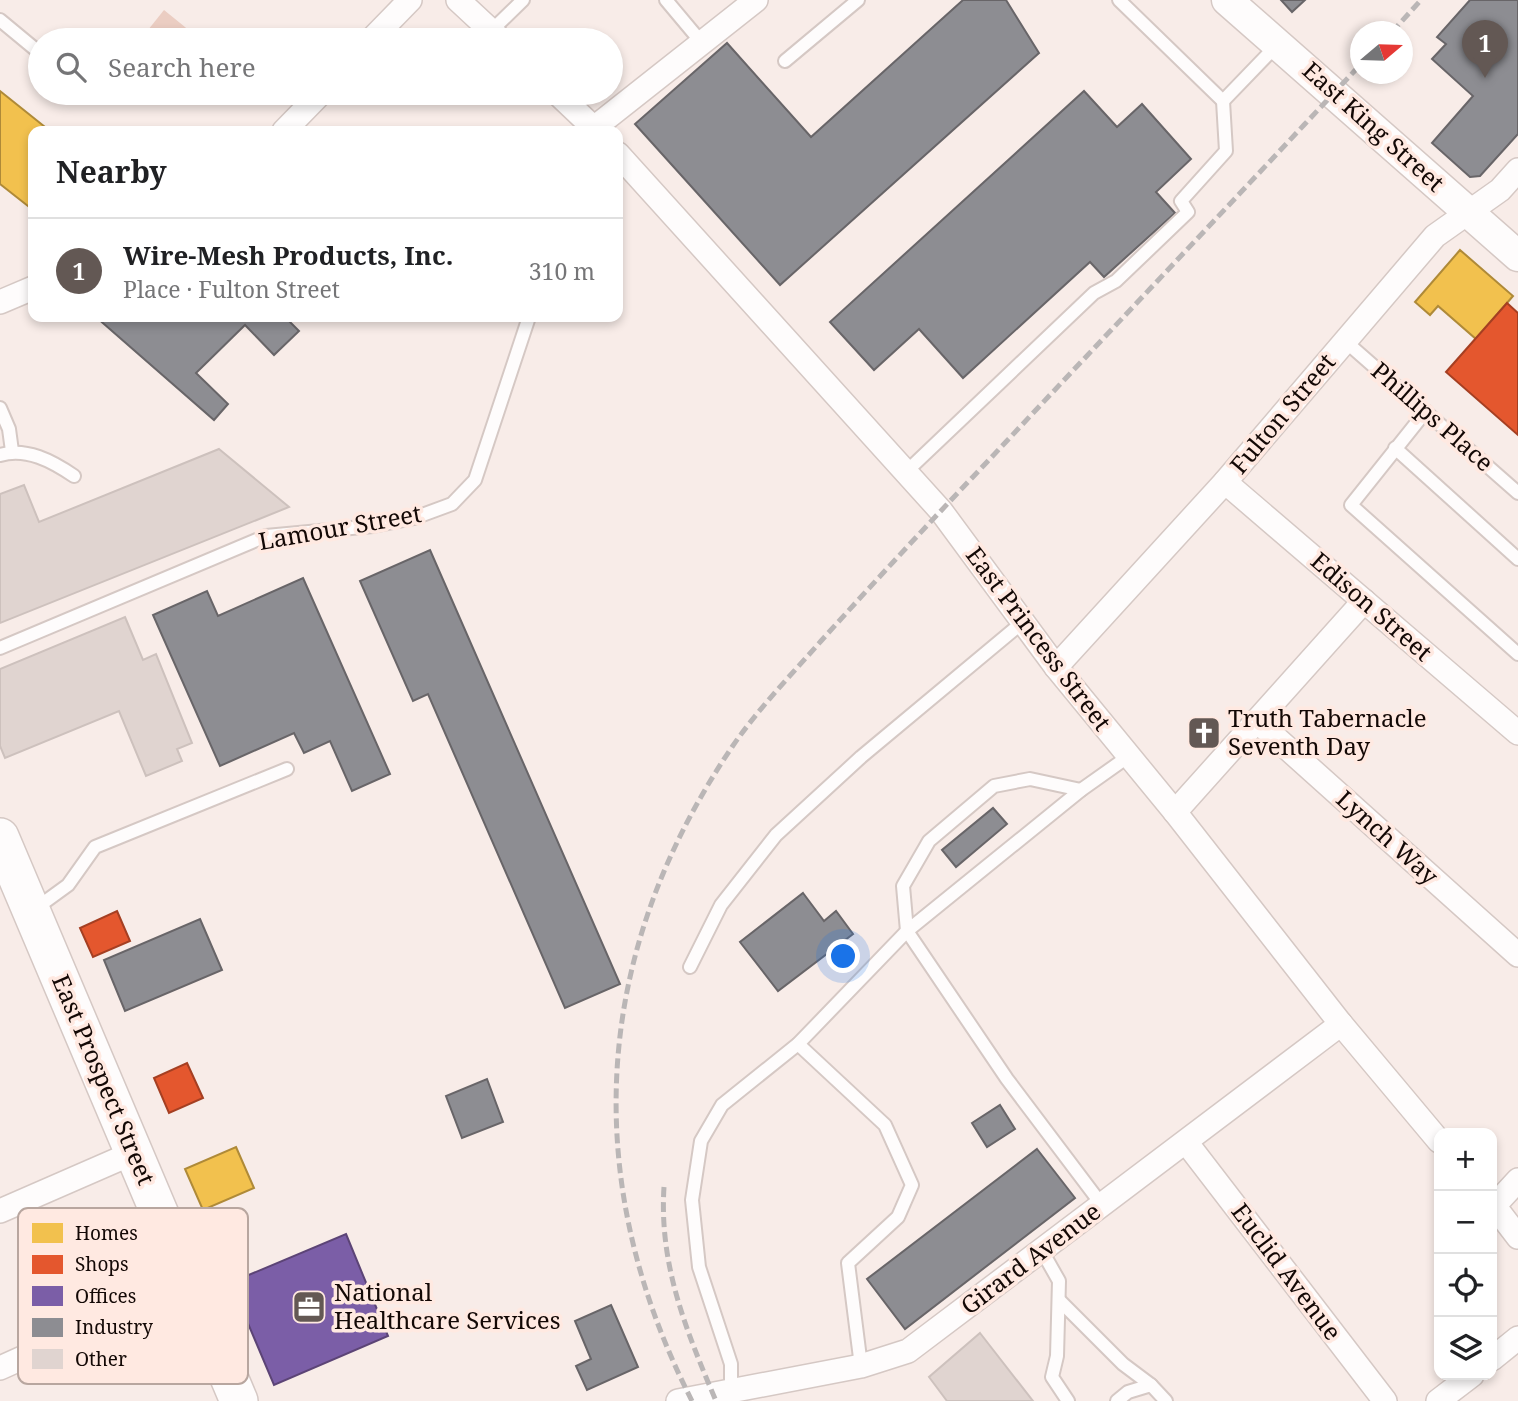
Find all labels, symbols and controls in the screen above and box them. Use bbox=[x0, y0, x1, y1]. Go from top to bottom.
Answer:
pin: 1 bbox=[1462, 20, 1508, 78]
north arrow bbox=[1350, 21, 1413, 84]
search box bbox=[28, 28, 623, 105]
icon: search bbox=[52, 48, 90, 86]
text: Search here bbox=[108, 49, 256, 85]
street label: East King Street bbox=[1296, 53, 1452, 198]
text: Nearby bbox=[56, 151, 167, 192]
text: Wire-Mesh Products, Inc. bbox=[123, 237, 453, 273]
text: 1 bbox=[73, 255, 86, 287]
text: 310 m bbox=[529, 255, 595, 287]
text: Place · Fulton Street bbox=[123, 273, 340, 305]
street label: Fulton Street bbox=[1222, 346, 1342, 480]
street label: Phillips Place bbox=[1365, 354, 1501, 478]
street label: Lamour Street bbox=[256, 496, 424, 557]
street label: East Princess Street bbox=[959, 539, 1119, 737]
street label: Edison Street bbox=[1304, 544, 1440, 668]
place label: Truth Tabernacle Seventh Day bbox=[1228, 701, 1427, 762]
church icon: Truth Tabernacle Seventh Day bbox=[1185, 714, 1223, 752]
street label: Lynch Way bbox=[1330, 782, 1446, 892]
your location bbox=[826, 939, 860, 973]
street label: East Prospect Street bbox=[45, 969, 164, 1190]
map controls bbox=[1434, 1128, 1497, 1380]
button: + bbox=[1434, 1128, 1497, 1191]
button: − bbox=[1434, 1191, 1497, 1254]
street label: Girard Avenue bbox=[953, 1194, 1107, 1321]
street label: Euclid Avenue bbox=[1225, 1196, 1350, 1346]
legend bbox=[18, 1208, 248, 1384]
text: Homes bbox=[75, 1220, 138, 1246]
text: Shops bbox=[75, 1251, 129, 1277]
button: locate bbox=[1434, 1254, 1497, 1317]
place label: National Healthcare Services bbox=[334, 1275, 560, 1336]
text: Offices bbox=[75, 1283, 136, 1309]
office icon: National Healthcare Services bbox=[290, 1288, 328, 1326]
text: Industry bbox=[75, 1314, 153, 1340]
button: layers bbox=[1434, 1317, 1497, 1380]
text: Other bbox=[75, 1346, 127, 1372]

